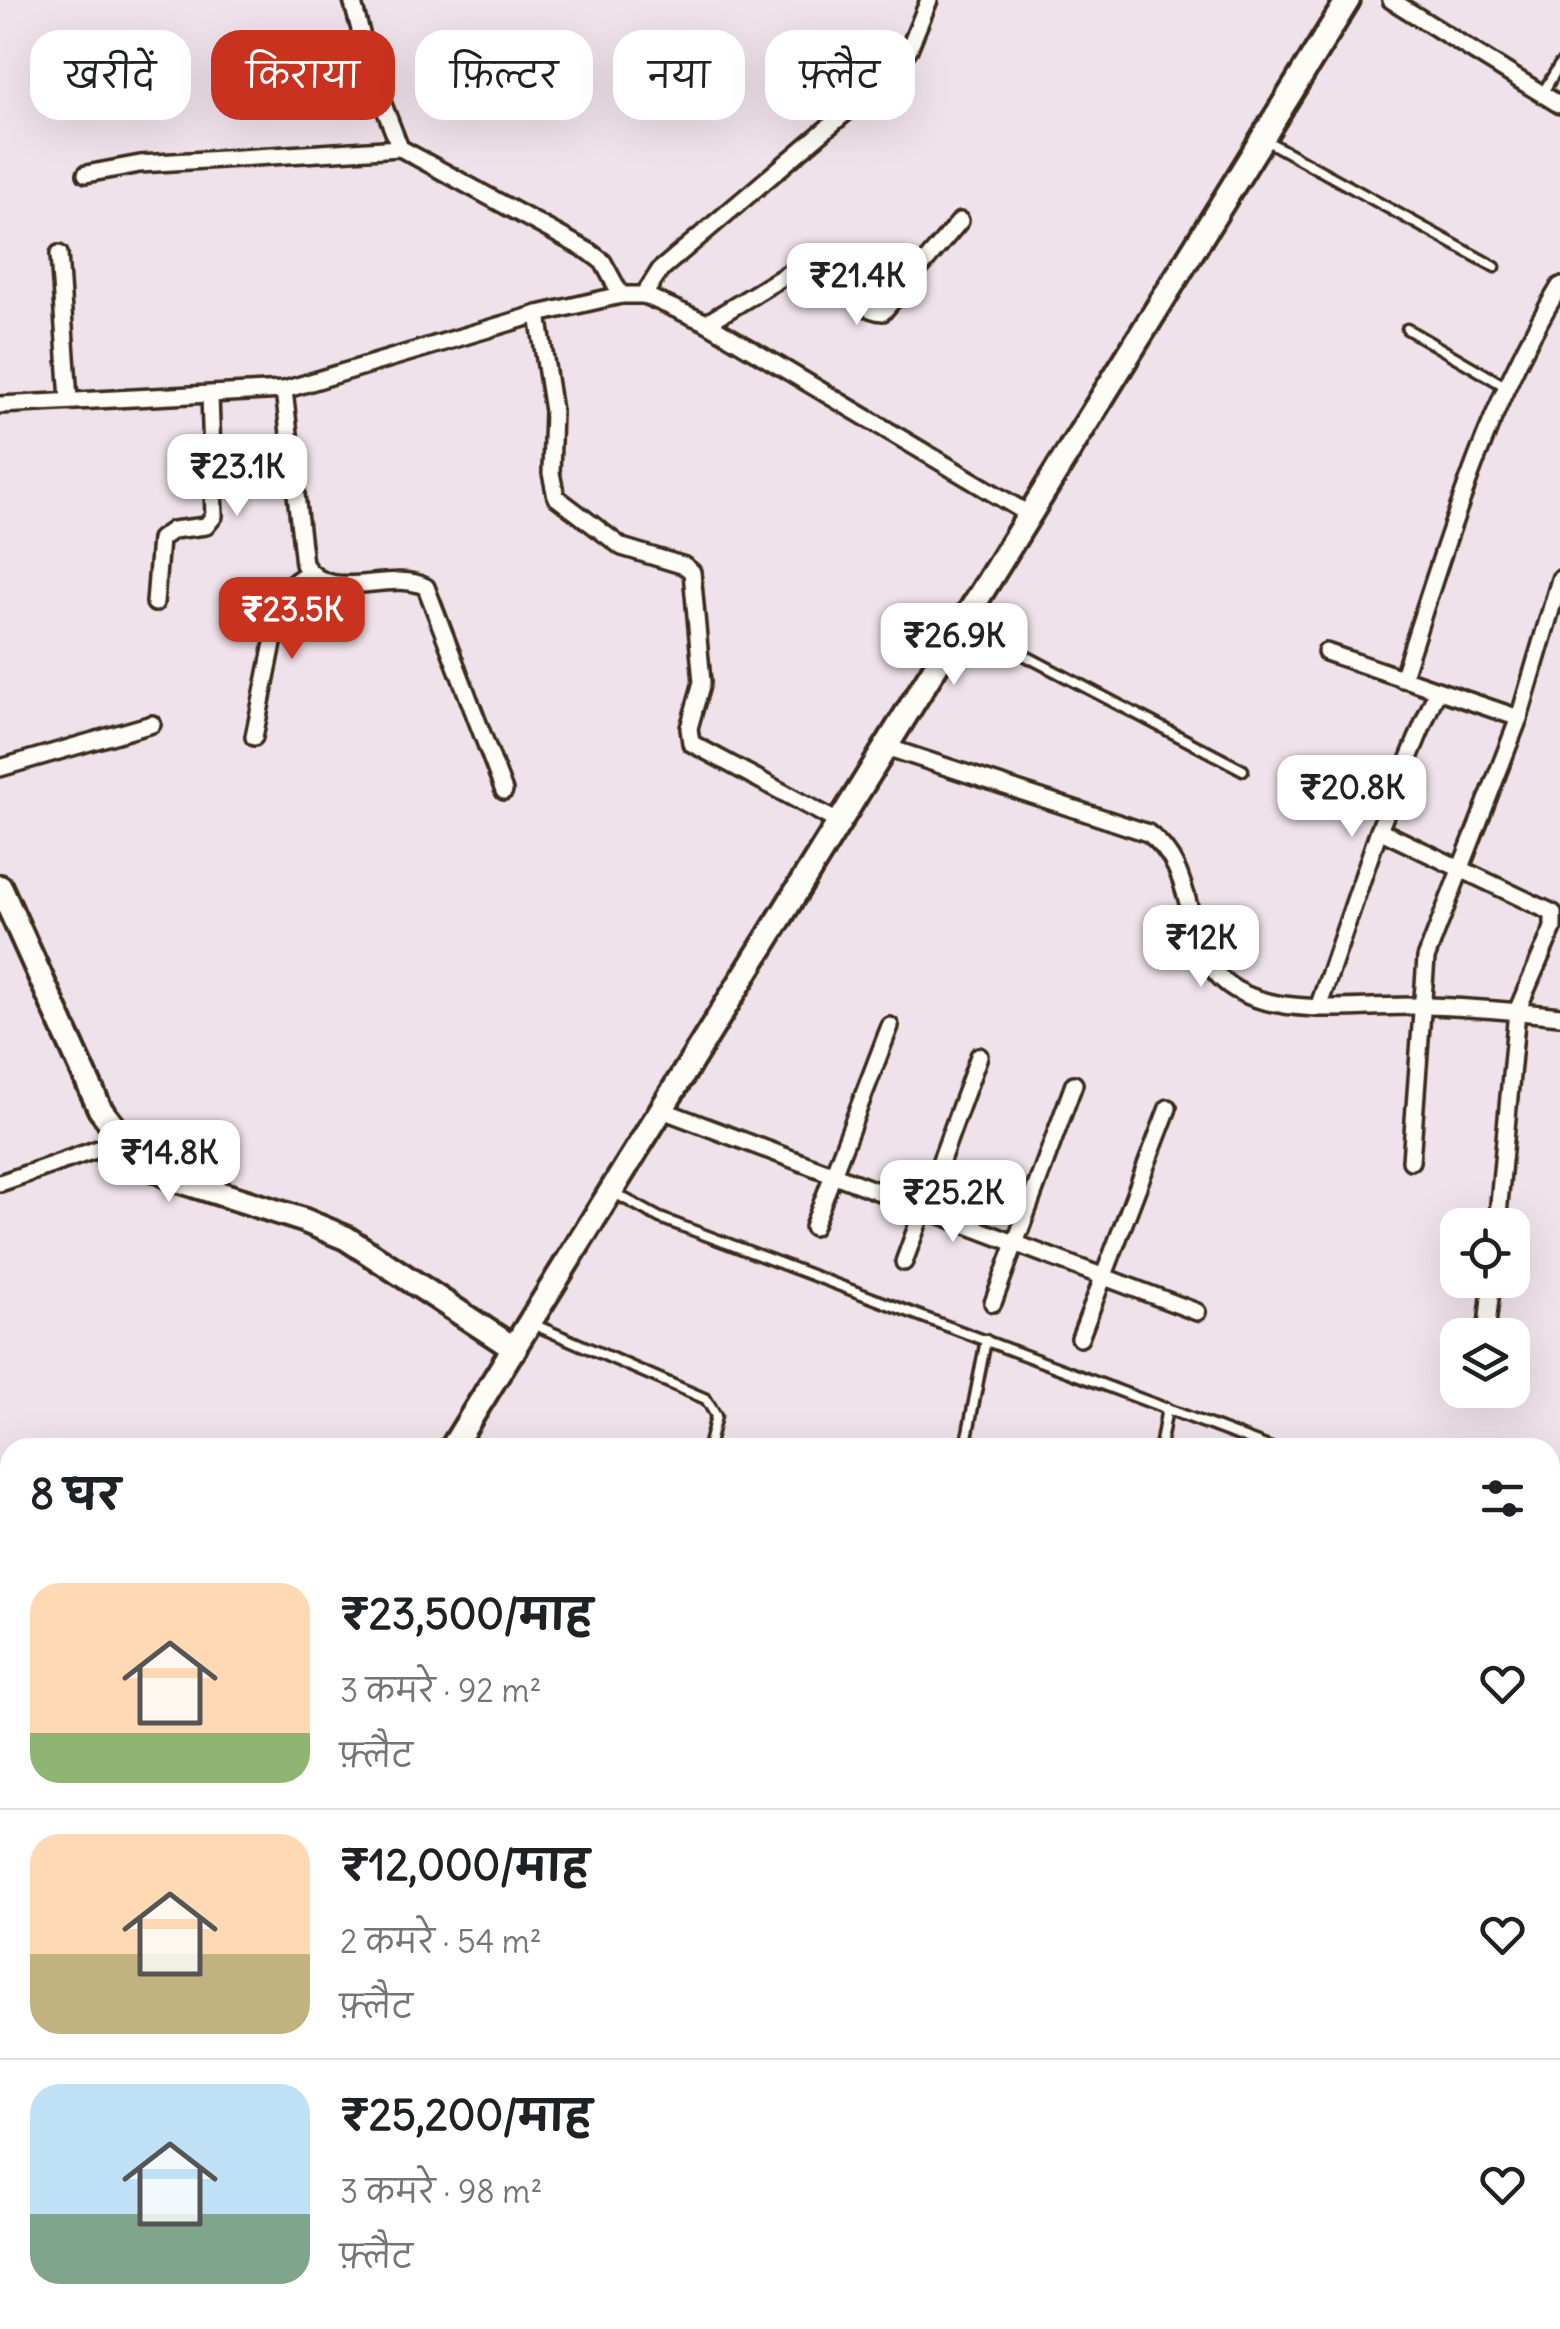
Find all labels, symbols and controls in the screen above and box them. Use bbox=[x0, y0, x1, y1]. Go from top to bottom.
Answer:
chip: खरीदें bbox=[30, 30, 191, 120]
chip: किराया bbox=[211, 30, 395, 120]
chip: फ़िल्टर bbox=[415, 30, 593, 120]
chip: नया bbox=[613, 30, 745, 120]
chip: फ़्लैट bbox=[765, 30, 915, 120]
pin: ₹21.4K bbox=[776, 243, 938, 328]
text: ₹21.4K bbox=[809, 255, 905, 296]
pin: ₹23.1K bbox=[156, 434, 318, 519]
text: ₹23.1K bbox=[189, 446, 285, 487]
pin: ₹23.5K bbox=[211, 577, 373, 662]
text: ₹23.5K bbox=[241, 589, 343, 630]
pin: ₹26.9K bbox=[873, 603, 1035, 688]
text: ₹26.9K bbox=[903, 615, 1005, 656]
pin: ₹20.8K bbox=[1271, 755, 1433, 840]
text: ₹20.8K bbox=[1299, 767, 1405, 808]
pin: ₹12K bbox=[1142, 905, 1260, 990]
text: ₹12K bbox=[1165, 917, 1237, 958]
pin: ₹14.8K bbox=[88, 1120, 250, 1205]
text: ₹14.8K bbox=[120, 1132, 218, 1173]
pin: ₹25.2K bbox=[872, 1160, 1034, 1245]
text: ₹25.2K bbox=[902, 1172, 1004, 1213]
map controls bbox=[1440, 1208, 1530, 1408]
button: locate bbox=[1440, 1208, 1530, 1298]
button: layers bbox=[1440, 1318, 1530, 1408]
text: 8 घर bbox=[30, 1468, 120, 1520]
icon: filters bbox=[1475, 1471, 1530, 1526]
text: ₹23,500/माह bbox=[340, 1588, 593, 1640]
icon: home bbox=[110, 1623, 230, 1743]
icon: heart bbox=[1475, 1656, 1530, 1711]
text: 3 कमरे · 92 m² bbox=[340, 1670, 542, 1711]
text: फ़्लैट bbox=[340, 1735, 413, 1776]
text: ₹12,000/माह bbox=[340, 1839, 589, 1891]
icon: home bbox=[110, 1874, 230, 1994]
icon: heart bbox=[1475, 1907, 1530, 1962]
text: 2 कमरे · 54 m² bbox=[340, 1921, 542, 1962]
text: फ़्लैट bbox=[340, 1986, 413, 2027]
text: ₹25,200/माह bbox=[340, 2089, 592, 2141]
icon: home bbox=[110, 2124, 230, 2244]
icon: heart bbox=[1475, 2157, 1530, 2212]
text: 3 कमरे · 98 m² bbox=[340, 2171, 542, 2212]
text: फ़्लैट bbox=[340, 2236, 413, 2277]

